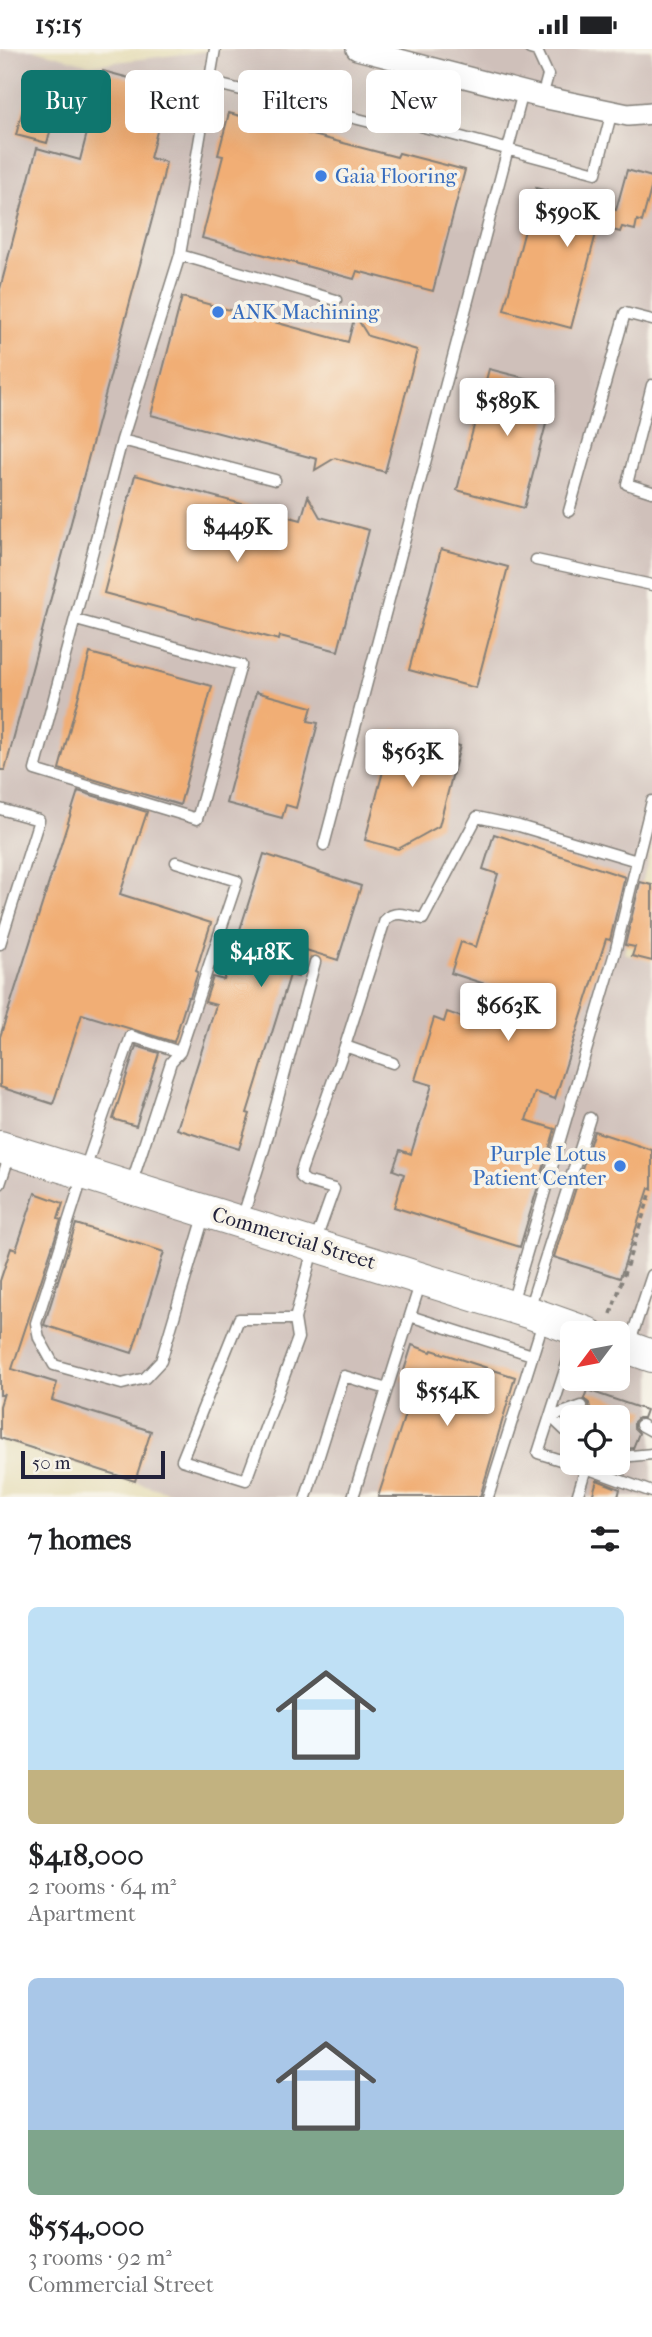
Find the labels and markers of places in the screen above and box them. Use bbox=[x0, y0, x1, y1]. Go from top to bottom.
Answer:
place label: Gaia Flooring bbox=[335, 164, 458, 188]
marker: Gaia Flooring bbox=[313, 168, 329, 184]
pin: $590K bbox=[518, 189, 616, 249]
place label: ANK Machining bbox=[231, 300, 380, 324]
marker: ANK Machining bbox=[210, 304, 226, 320]
pin: $589K bbox=[458, 379, 556, 438]
pin: $449K bbox=[188, 505, 286, 564]
pin: $563K bbox=[363, 729, 461, 789]
pin: $418K bbox=[212, 929, 310, 989]
pin: $663K bbox=[459, 983, 557, 1043]
place label: Purple Lotus Patient Center bbox=[472, 1142, 606, 1190]
marker: Purple Lotus Patient Center bbox=[612, 1158, 628, 1174]
pin: $554K bbox=[398, 1369, 496, 1428]

